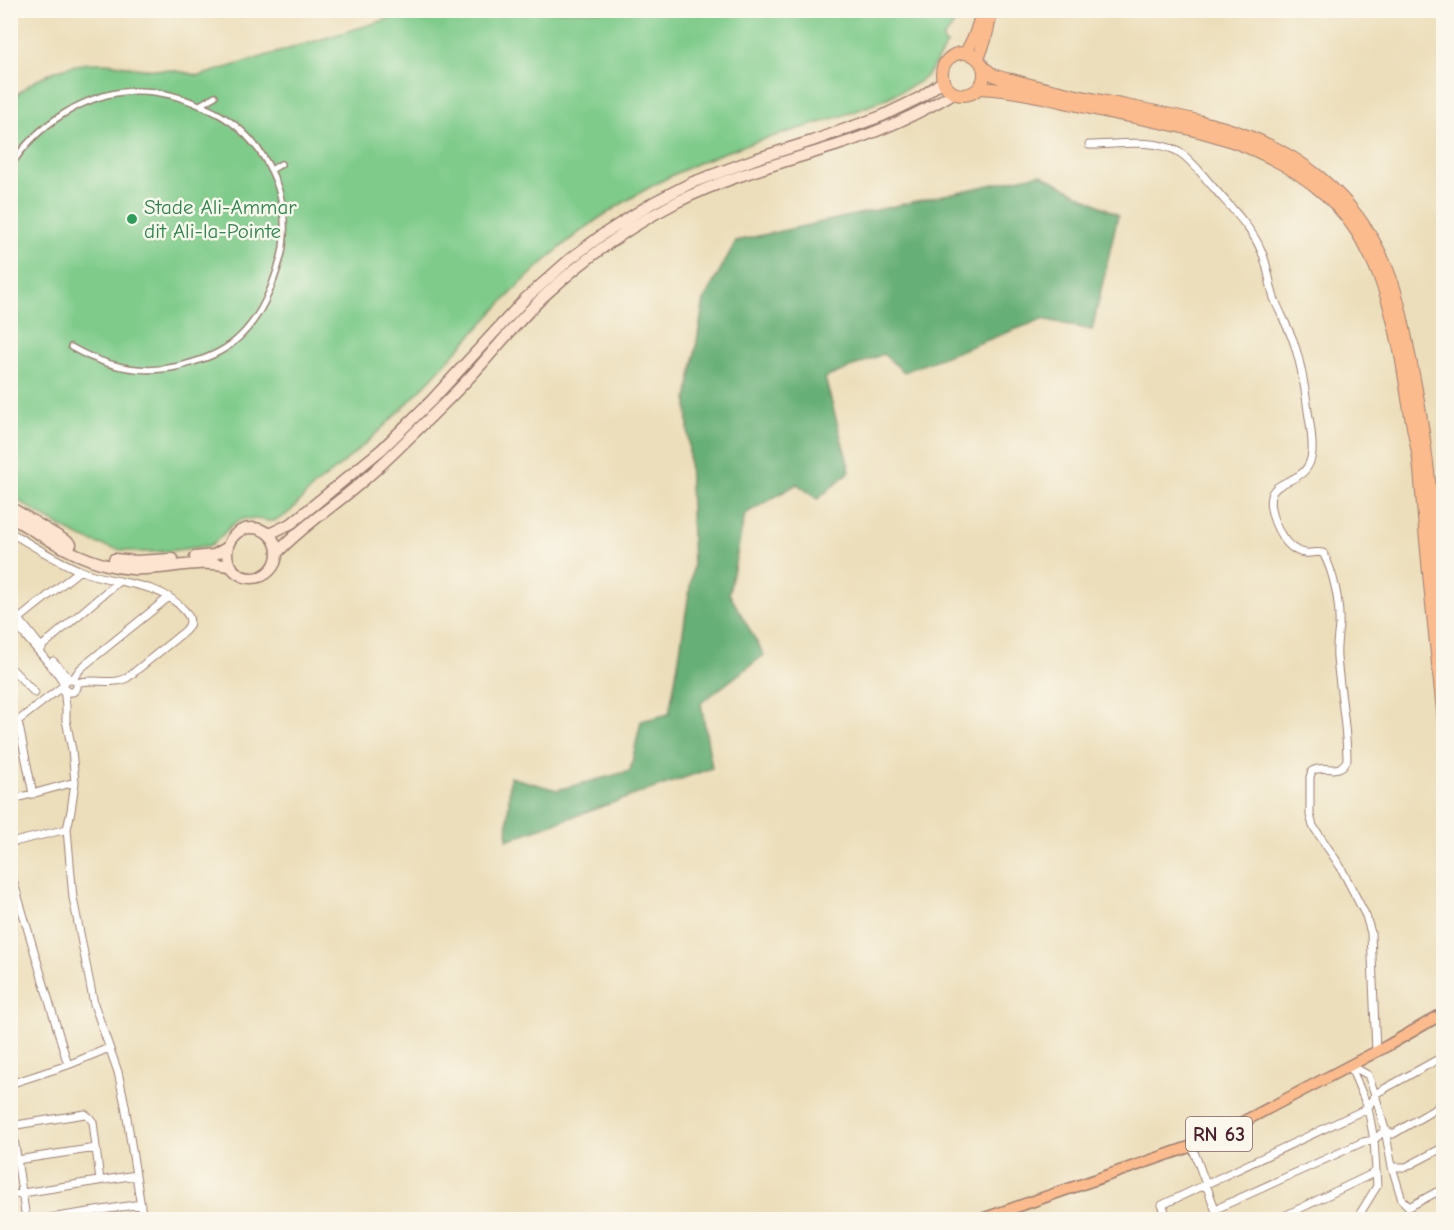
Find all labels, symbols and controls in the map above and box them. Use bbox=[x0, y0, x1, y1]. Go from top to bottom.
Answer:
place label: Stade Ali-Ammar dit Ali-la-Pointe bbox=[144, 195, 297, 243]
marker: Stade Ali-Ammar dit Ali-la-Pointe bbox=[125, 212, 139, 226]
road number: RN 63 bbox=[1186, 1117, 1252, 1151]

